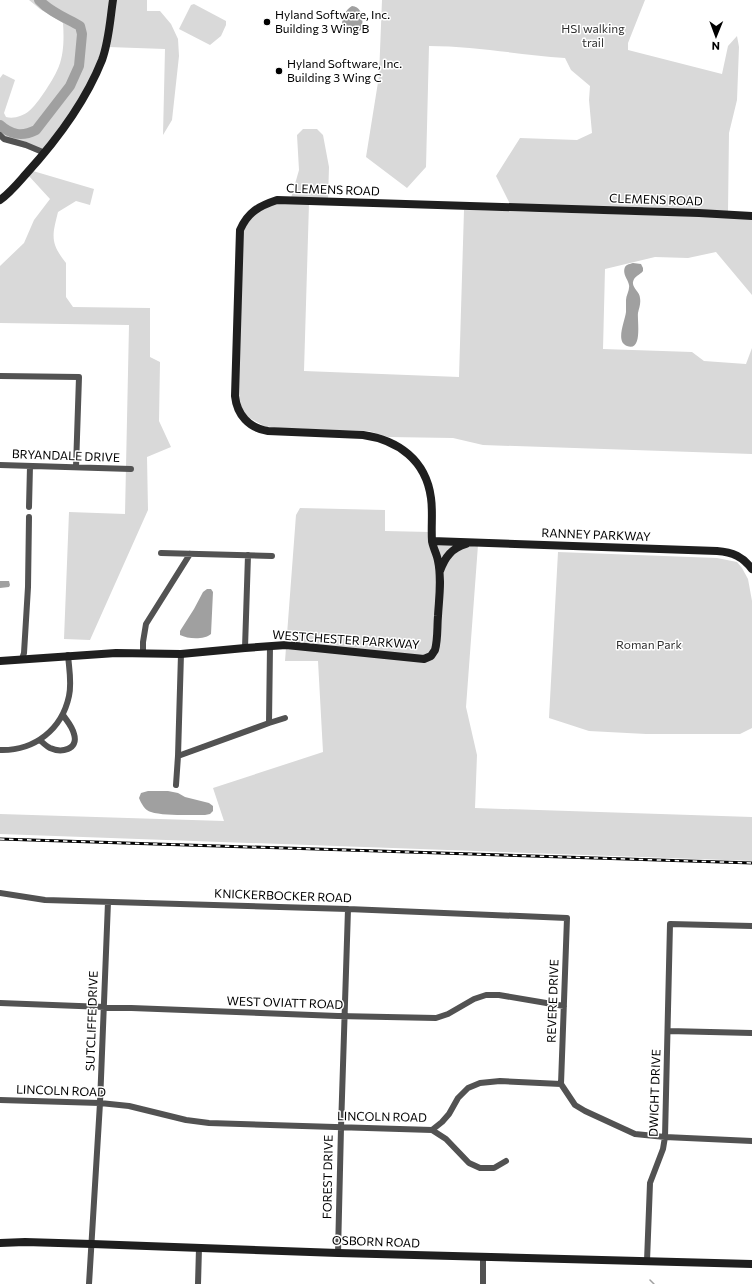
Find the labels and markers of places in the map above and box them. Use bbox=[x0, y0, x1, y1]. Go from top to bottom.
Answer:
place label: Hyland Software, Inc. Building 3 Wing B bbox=[275, 7, 390, 35]
marker: Hyland Software, Inc. Building 3 Wing B bbox=[262, 17, 272, 27]
place label: Hyland Software, Inc. Building 3 Wing C bbox=[287, 56, 402, 84]
marker: Hyland Software, Inc. Building 3 Wing C bbox=[274, 66, 284, 76]

